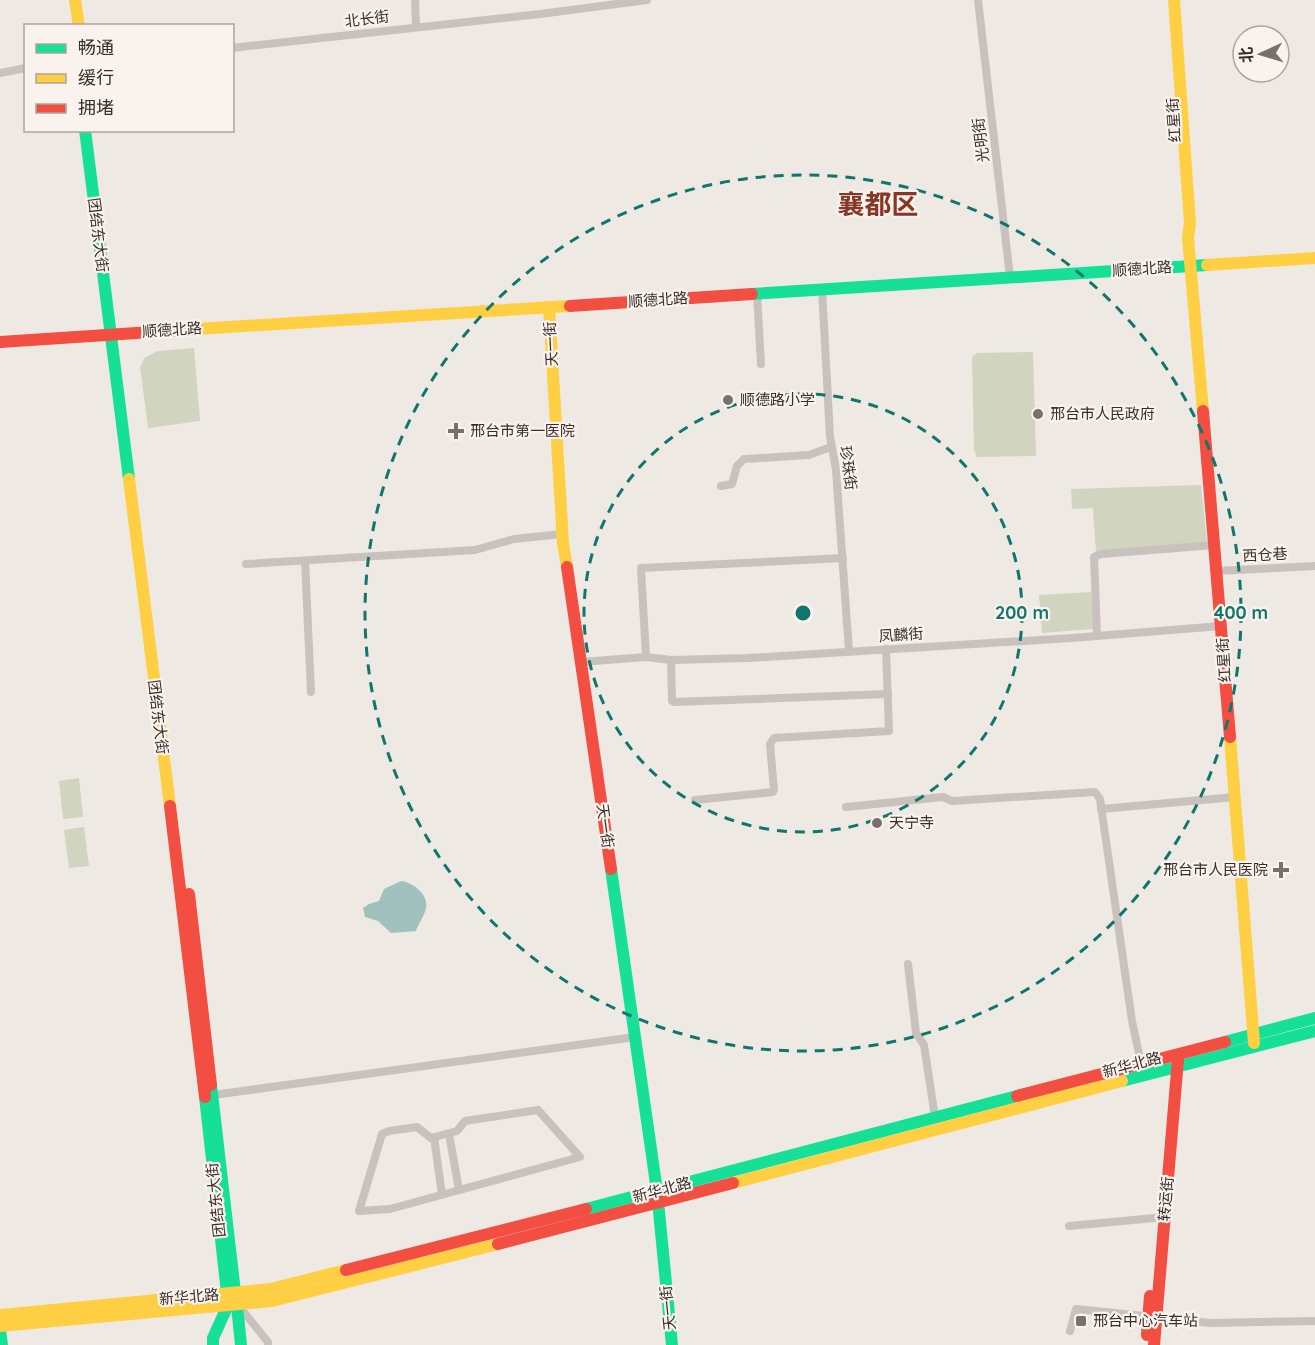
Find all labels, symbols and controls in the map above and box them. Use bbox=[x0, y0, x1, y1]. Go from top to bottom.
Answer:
street label: 北长街 bbox=[343, 6, 390, 31]
legend bbox=[24, 24, 234, 132]
north arrow bbox=[1231, 24, 1291, 84]
text: 畅通 bbox=[78, 36, 114, 59]
text: 北 bbox=[1236, 46, 1257, 64]
text: 缓行 bbox=[78, 66, 114, 89]
text: 拥堵 bbox=[78, 96, 114, 119]
street label: 红星街 bbox=[1162, 97, 1185, 143]
street label: 光明街 bbox=[968, 117, 993, 164]
district label: 襄都区 bbox=[838, 187, 919, 221]
street label: 团结东大街 bbox=[84, 197, 112, 273]
street label: 顺德北路 bbox=[1111, 257, 1173, 280]
street label: 顺德北路 bbox=[627, 288, 689, 311]
street label: 顺德北路 bbox=[141, 318, 203, 341]
street label: 天一街 bbox=[540, 321, 561, 367]
place label: 顺德路小学 bbox=[740, 390, 815, 409]
marker: 顺德路小学 bbox=[721, 393, 735, 407]
place label: 邢台市人民政府 bbox=[1050, 404, 1155, 423]
marker: 邢台市人民政府 bbox=[1031, 407, 1045, 421]
place label: 邢台市第一医院 bbox=[470, 421, 575, 440]
marker: 邢台市第一医院 bbox=[447, 422, 465, 440]
street label: 珍珠街 bbox=[836, 444, 861, 492]
street label: 西仓巷 bbox=[1242, 544, 1288, 565]
text: 200 m bbox=[995, 601, 1049, 624]
text: 400 m bbox=[1214, 601, 1268, 624]
centre of rings bbox=[793, 603, 813, 623]
street label: 凤麟街 bbox=[878, 623, 924, 646]
street label: 红星街 bbox=[1212, 637, 1235, 683]
street label: 团结东大街 bbox=[144, 679, 172, 755]
street label: 天一街 bbox=[593, 802, 618, 850]
place label: 天宁寺 bbox=[889, 813, 934, 832]
marker: 天宁寺 bbox=[870, 816, 884, 830]
place label: 邢台市人民医院 bbox=[1163, 860, 1268, 879]
marker: 邢台市人民医院 bbox=[1272, 861, 1290, 879]
street label: 新华北路 bbox=[1100, 1048, 1163, 1081]
street label: 团结东大街 bbox=[202, 1162, 229, 1238]
street label: 新华北路 bbox=[630, 1173, 693, 1206]
street label: 转运街 bbox=[1154, 1176, 1177, 1222]
street label: 新华北路 bbox=[158, 1284, 220, 1309]
street label: 天一街 bbox=[656, 1285, 679, 1331]
place label: 邢台中心汽车站 bbox=[1093, 1311, 1198, 1330]
marker: 邢台中心汽车站 bbox=[1074, 1314, 1088, 1328]

